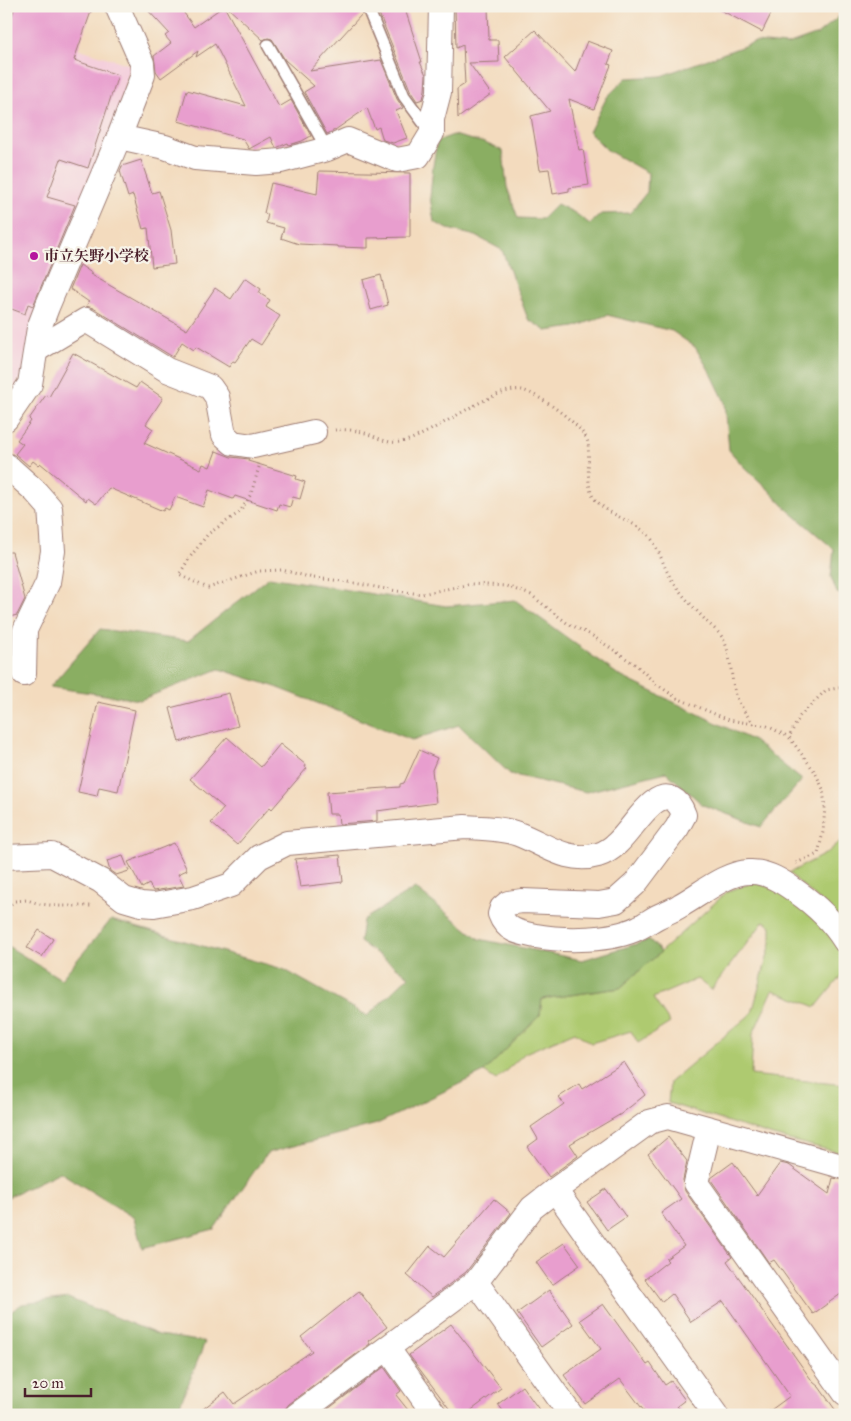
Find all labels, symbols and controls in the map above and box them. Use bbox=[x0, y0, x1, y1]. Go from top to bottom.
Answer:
place label: 市立矢野小学校 bbox=[44, 247, 149, 265]
marker: 市立矢野小学校 bbox=[28, 250, 40, 262]
scale bar bbox=[25, 1366, 91, 1398]
text: 20 m bbox=[32, 1374, 64, 1392]

